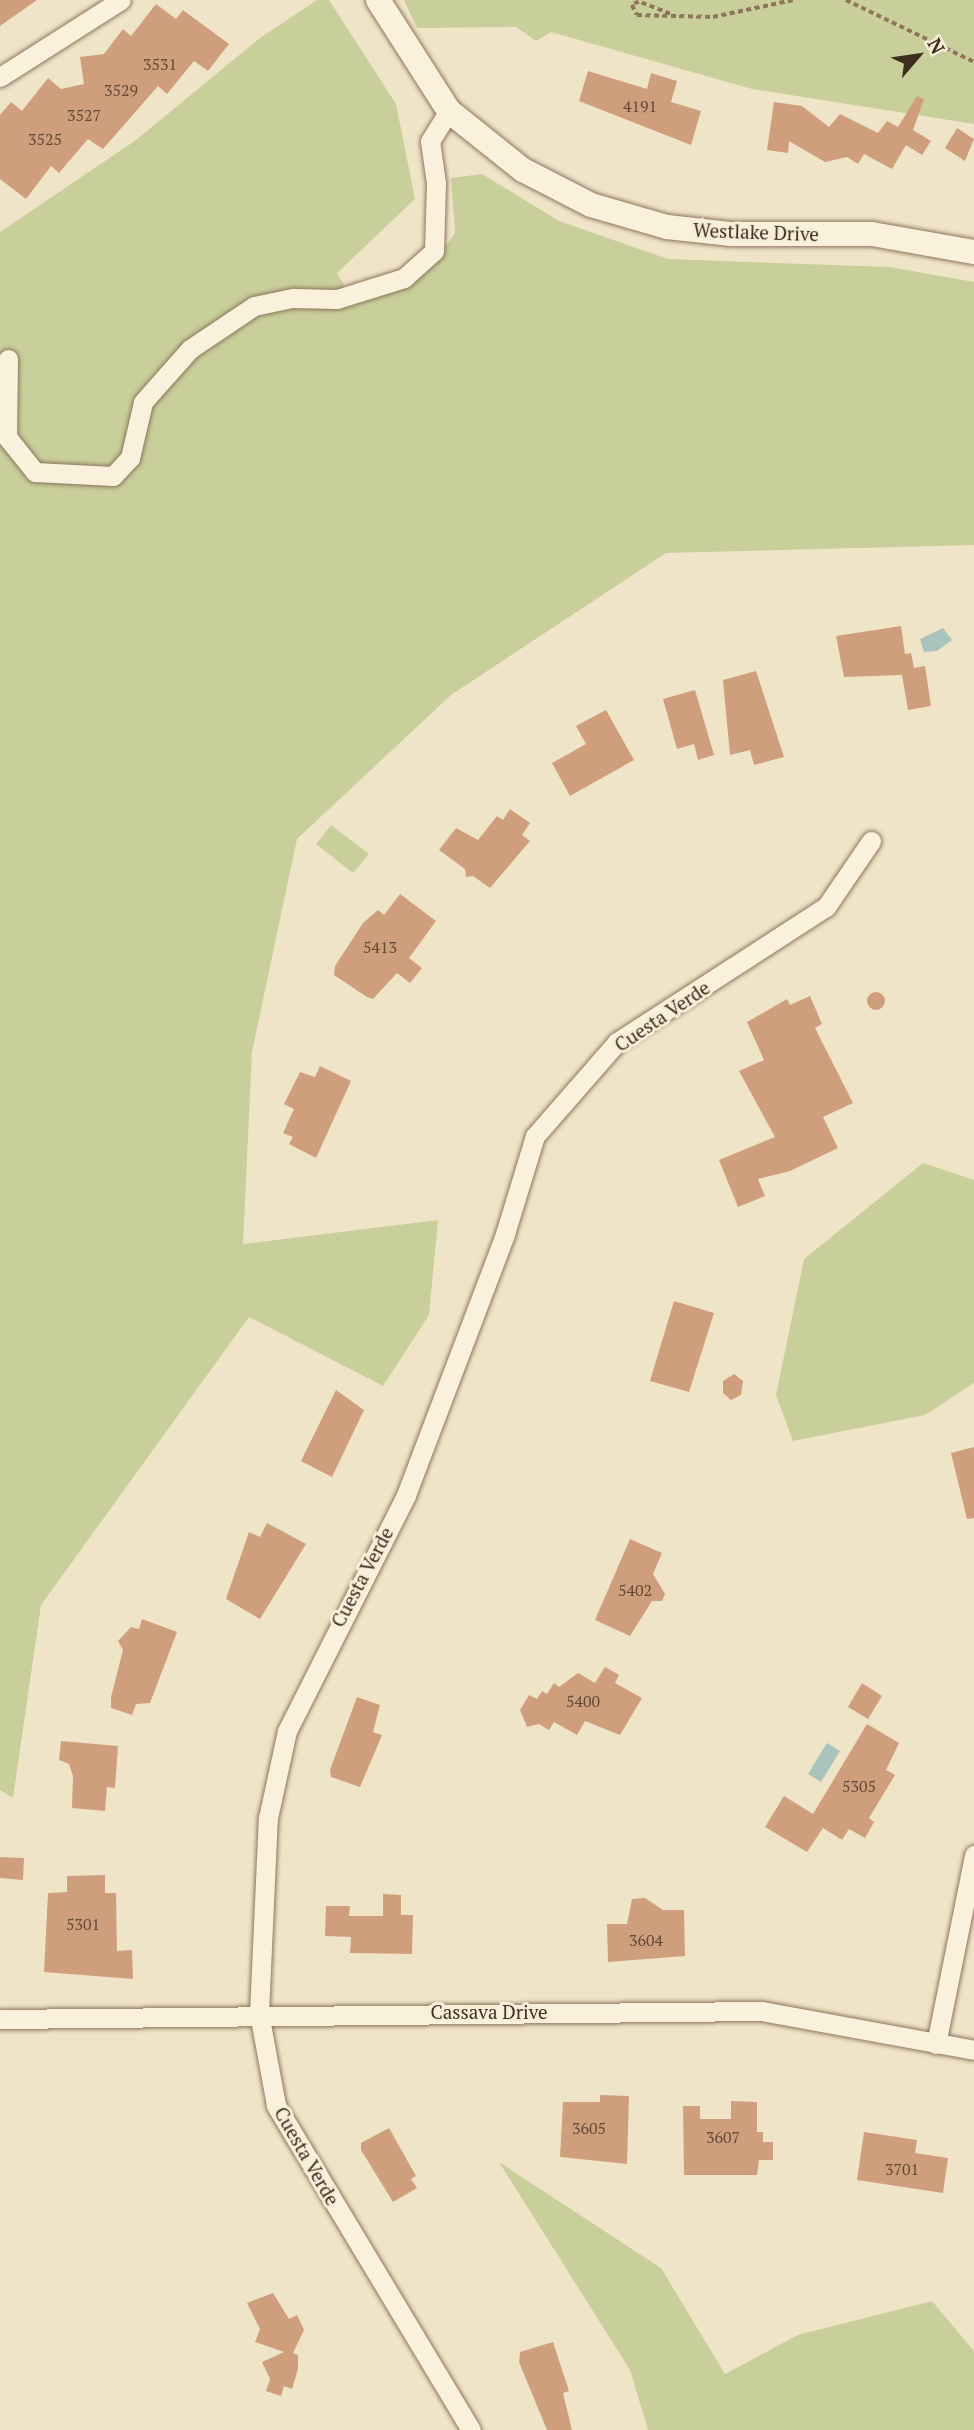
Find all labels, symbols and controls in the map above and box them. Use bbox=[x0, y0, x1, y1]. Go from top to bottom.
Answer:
north arrow bbox=[883, 21, 953, 91]
text: N bbox=[922, 33, 951, 58]
house number: 3531 bbox=[143, 54, 177, 74]
house number: 3529 bbox=[104, 80, 138, 100]
house number: 4191 bbox=[623, 96, 657, 116]
house number: 3527 bbox=[67, 105, 101, 125]
house number: 3525 bbox=[28, 129, 62, 149]
street label: Westlake Drive bbox=[693, 218, 819, 246]
house number: 5413 bbox=[363, 937, 397, 957]
street label: Cuesta Verde bbox=[610, 976, 714, 1056]
street label: Cuesta Verde bbox=[326, 1523, 398, 1631]
house number: 5402 bbox=[618, 1580, 652, 1600]
house number: 5400 bbox=[566, 1691, 600, 1711]
house number: 5305 bbox=[842, 1776, 876, 1796]
house number: 5301 bbox=[66, 1914, 100, 1934]
house number: 3604 bbox=[629, 1930, 663, 1950]
street label: Cassava Drive bbox=[430, 2001, 548, 2023]
street label: Cuesta Verde bbox=[270, 2102, 344, 2210]
house number: 3605 bbox=[572, 2118, 606, 2138]
house number: 3607 bbox=[706, 2127, 740, 2147]
house number: 3701 bbox=[885, 2159, 919, 2179]

